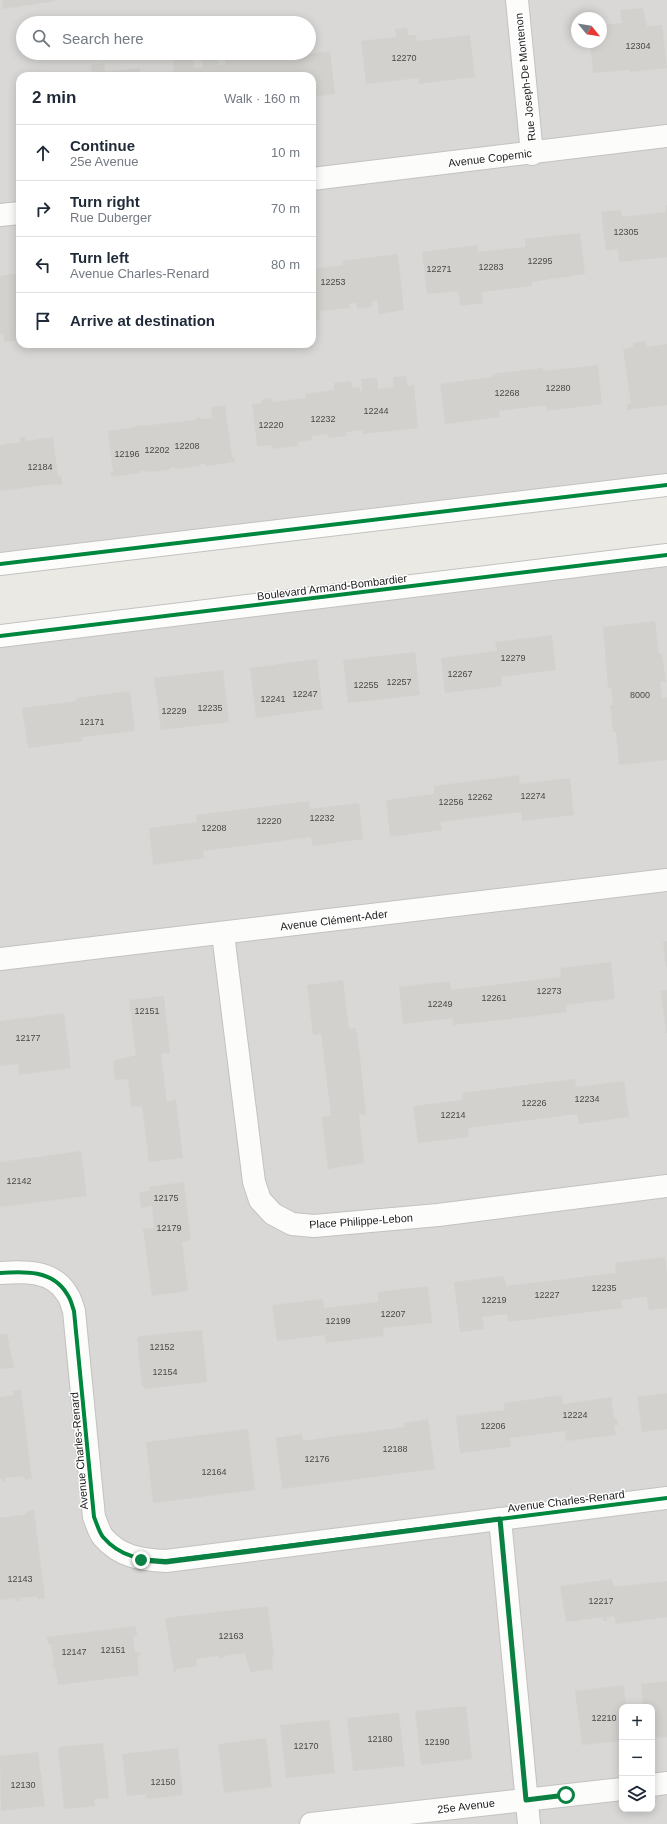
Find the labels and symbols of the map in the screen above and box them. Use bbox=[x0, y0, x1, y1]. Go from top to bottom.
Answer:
north arrow bbox=[571, 12, 607, 48]
street label: Rue Joseph-De Montenon bbox=[512, 13, 538, 141]
house number: 12304 bbox=[625, 41, 651, 51]
house number: 12270 bbox=[391, 53, 417, 63]
street label: Avenue Copernic bbox=[447, 147, 533, 169]
house number: 12305 bbox=[613, 227, 639, 237]
house number: 12295 bbox=[527, 256, 553, 266]
house number: 12283 bbox=[478, 262, 504, 272]
house number: 12271 bbox=[426, 264, 452, 274]
house number: 12253 bbox=[320, 277, 346, 287]
house number: 12280 bbox=[545, 383, 571, 393]
house number: 12268 bbox=[494, 388, 520, 398]
house number: 12244 bbox=[363, 406, 389, 416]
house number: 12232 bbox=[310, 414, 336, 424]
house number: 12220 bbox=[258, 420, 284, 430]
house number: 12208 bbox=[174, 441, 200, 451]
house number: 12202 bbox=[144, 445, 170, 455]
house number: 12196 bbox=[114, 449, 140, 459]
house number: 12184 bbox=[27, 462, 53, 472]
street label: Boulevard Armand-Bombardier bbox=[256, 572, 408, 602]
house number: 12279 bbox=[500, 653, 526, 663]
house number: 12267 bbox=[447, 669, 473, 679]
house number: 12257 bbox=[386, 677, 412, 687]
house number: 12255 bbox=[353, 680, 379, 690]
house number: 12247 bbox=[292, 689, 318, 699]
house number: 8000 bbox=[630, 690, 650, 700]
house number: 12241 bbox=[260, 694, 286, 704]
house number: 12235 bbox=[197, 703, 223, 713]
house number: 12229 bbox=[161, 706, 187, 716]
house number: 12171 bbox=[79, 717, 105, 727]
house number: 12274 bbox=[520, 791, 546, 801]
house number: 12262 bbox=[467, 792, 493, 802]
house number: 12256 bbox=[438, 797, 464, 807]
house number: 12232 bbox=[309, 813, 335, 823]
house number: 12220 bbox=[256, 816, 282, 826]
house number: 12208 bbox=[201, 823, 227, 833]
street label: Avenue Clément-Ader bbox=[280, 907, 389, 933]
house number: 12273 bbox=[536, 986, 562, 996]
house number: 12261 bbox=[481, 993, 507, 1003]
house number: 12249 bbox=[427, 999, 453, 1009]
house number: 12151 bbox=[134, 1006, 160, 1016]
house number: 12177 bbox=[15, 1033, 41, 1043]
house number: 12234 bbox=[574, 1094, 600, 1104]
house number: 12226 bbox=[521, 1098, 547, 1108]
house number: 12214 bbox=[440, 1110, 466, 1120]
house number: 12142 bbox=[6, 1176, 32, 1186]
house number: 12175 bbox=[153, 1193, 179, 1203]
street label: Place Philippe-Lebon bbox=[309, 1211, 413, 1231]
house number: 12179 bbox=[156, 1223, 182, 1233]
house number: 12235 bbox=[591, 1283, 617, 1293]
house number: 12227 bbox=[534, 1290, 560, 1300]
house number: 12219 bbox=[481, 1295, 507, 1305]
house number: 12207 bbox=[380, 1309, 406, 1319]
house number: 12199 bbox=[325, 1316, 351, 1326]
house number: 12152 bbox=[149, 1342, 175, 1352]
house number: 12154 bbox=[152, 1367, 178, 1377]
street label: Avenue Charles-Renard bbox=[68, 1392, 90, 1510]
house number: 12224 bbox=[562, 1410, 588, 1420]
house number: 12206 bbox=[480, 1421, 506, 1431]
house number: 12188 bbox=[382, 1444, 408, 1454]
house number: 12176 bbox=[304, 1454, 330, 1464]
house number: 12164 bbox=[201, 1467, 227, 1477]
street label: Avenue Charles-Renard bbox=[507, 1488, 625, 1514]
route end bbox=[132, 1551, 150, 1569]
house number: 12143 bbox=[7, 1574, 33, 1584]
house number: 12217 bbox=[588, 1596, 614, 1606]
house number: 12163 bbox=[218, 1631, 244, 1641]
house number: 12151 bbox=[100, 1645, 126, 1655]
house number: 12147 bbox=[61, 1647, 87, 1657]
house number: 12210 bbox=[591, 1713, 617, 1723]
house number: 12180 bbox=[367, 1734, 393, 1744]
house number: 12190 bbox=[424, 1737, 450, 1747]
house number: 12170 bbox=[293, 1741, 319, 1751]
house number: 12150 bbox=[150, 1777, 176, 1787]
house number: 12130 bbox=[10, 1780, 36, 1790]
route start bbox=[557, 1786, 575, 1804]
street label: 25e Avenue bbox=[437, 1797, 495, 1815]

